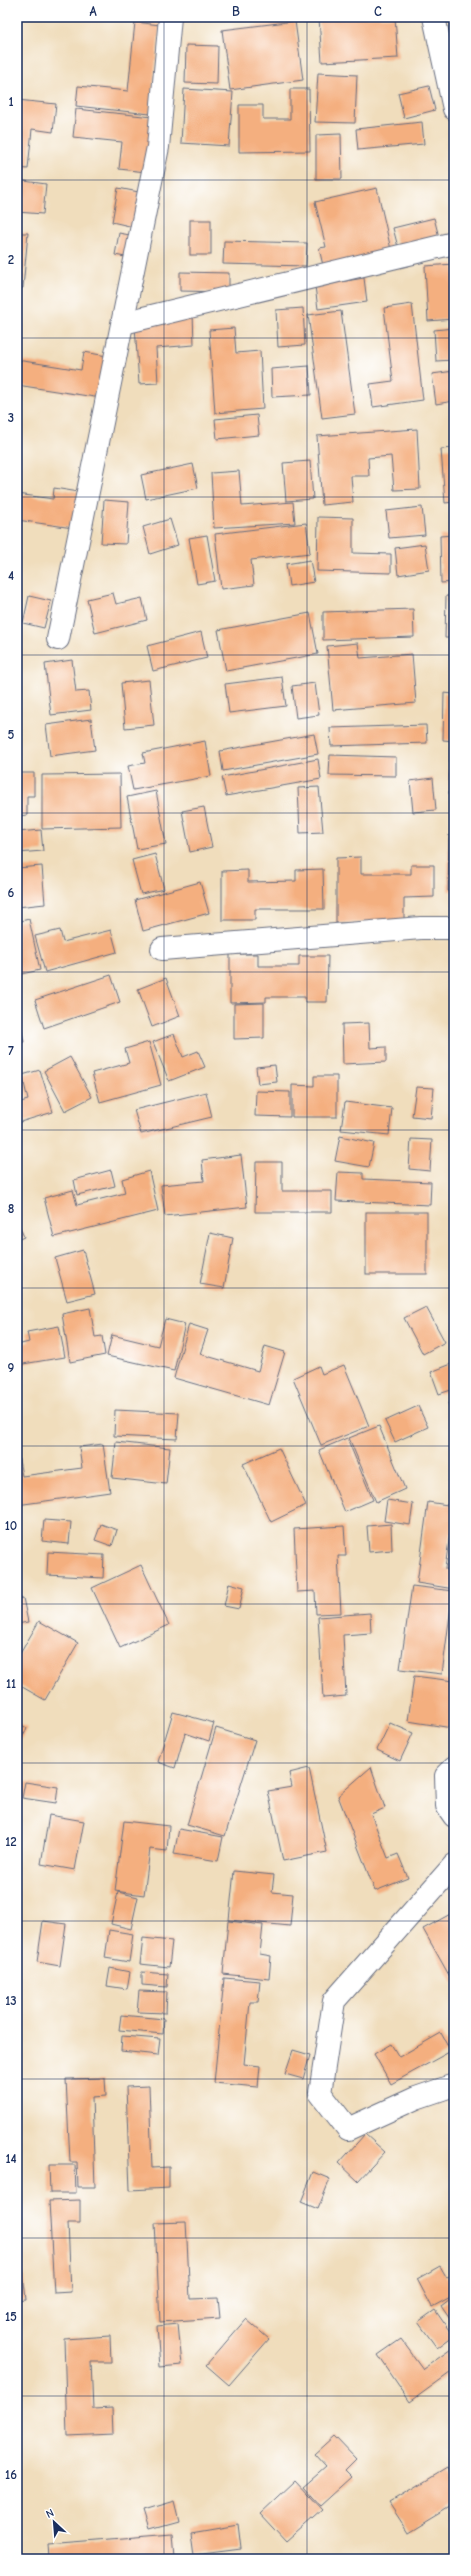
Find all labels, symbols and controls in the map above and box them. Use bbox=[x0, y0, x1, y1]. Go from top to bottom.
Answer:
text: A bbox=[89, 4, 97, 19]
text: B bbox=[232, 4, 240, 19]
text: C bbox=[374, 4, 382, 19]
text: 1 bbox=[8, 94, 14, 109]
text: 2 bbox=[8, 252, 14, 267]
text: 3 bbox=[8, 410, 14, 425]
text: 4 bbox=[8, 568, 14, 583]
text: 5 bbox=[8, 727, 15, 742]
text: 6 bbox=[8, 885, 15, 900]
text: 7 bbox=[8, 1043, 14, 1058]
text: 8 bbox=[8, 1201, 14, 1216]
text: 9 bbox=[8, 1360, 15, 1375]
text: 10 bbox=[5, 1518, 17, 1533]
text: 11 bbox=[6, 1676, 16, 1691]
text: 12 bbox=[5, 1834, 17, 1849]
text: 13 bbox=[5, 1993, 17, 2008]
text: 14 bbox=[5, 2151, 17, 2166]
text: 15 bbox=[5, 2309, 17, 2324]
text: 16 bbox=[5, 2467, 17, 2482]
north arrow bbox=[34, 2502, 74, 2542]
text: N bbox=[44, 2506, 56, 2521]

